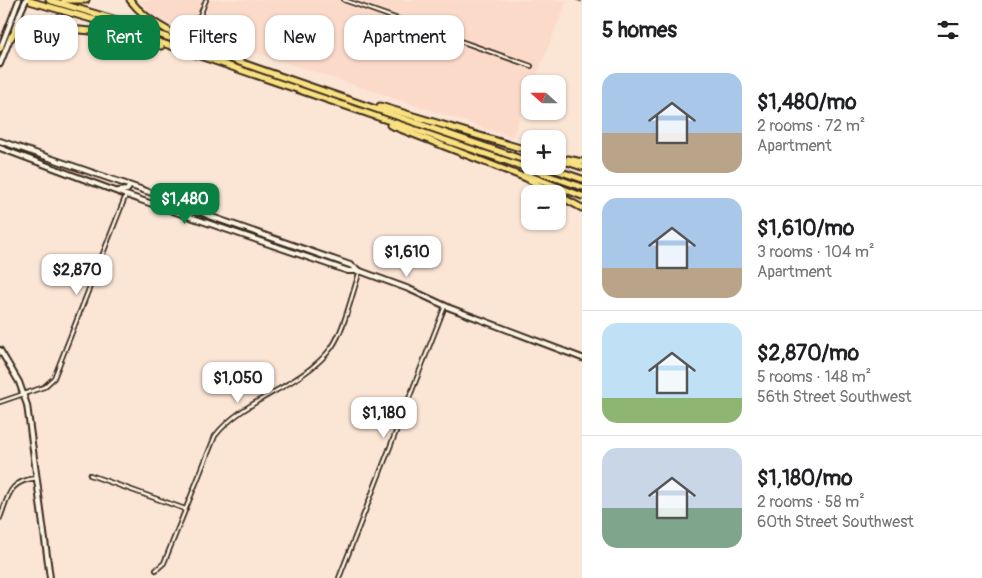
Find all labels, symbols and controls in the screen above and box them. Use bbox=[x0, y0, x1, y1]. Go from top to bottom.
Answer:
chip: Buy bbox=[15, 15, 78, 60]
chip: Rent bbox=[88, 15, 160, 60]
chip: Filters bbox=[170, 15, 255, 60]
chip: New bbox=[265, 15, 334, 60]
chip: Apartment bbox=[344, 15, 464, 60]
icon: filters bbox=[934, 16, 962, 44]
text: 5 homes bbox=[602, 17, 677, 44]
north arrow bbox=[521, 75, 566, 120]
map controls bbox=[521, 75, 566, 230]
text: $1,480/mo bbox=[757, 89, 857, 116]
icon: home bbox=[642, 93, 702, 153]
text: 2 rooms · 72 m² bbox=[757, 116, 865, 136]
button: + bbox=[521, 130, 566, 175]
text: Apartment bbox=[757, 136, 832, 156]
pin: $1,480 bbox=[144, 182, 226, 225]
button: − bbox=[521, 185, 566, 230]
text: $1,480 bbox=[161, 189, 209, 209]
text: $1,610/mo bbox=[757, 215, 854, 242]
icon: home bbox=[642, 218, 702, 278]
pin: $1,610 bbox=[366, 236, 448, 278]
text: $1,610 bbox=[384, 242, 430, 262]
text: 3 rooms · 104 m² bbox=[757, 242, 874, 262]
pin: $2,870 bbox=[36, 254, 118, 296]
text: $2,870 bbox=[52, 260, 102, 280]
text: Apartment bbox=[757, 262, 832, 282]
text: $2,870/mo bbox=[757, 340, 859, 367]
icon: home bbox=[642, 343, 702, 403]
pin: $1,050 bbox=[197, 362, 279, 404]
text: 5 rooms · 148 m² bbox=[757, 367, 871, 387]
text: $1,050 bbox=[213, 368, 263, 388]
text: 56th Street Southwest bbox=[757, 387, 911, 407]
pin: $1,180 bbox=[343, 396, 425, 439]
text: $1,180 bbox=[362, 403, 406, 423]
text: $1,180/mo bbox=[757, 465, 853, 492]
icon: home bbox=[642, 468, 702, 528]
text: 2 rooms · 58 m² bbox=[757, 492, 865, 512]
text: 60th Street Southwest bbox=[757, 512, 914, 532]

